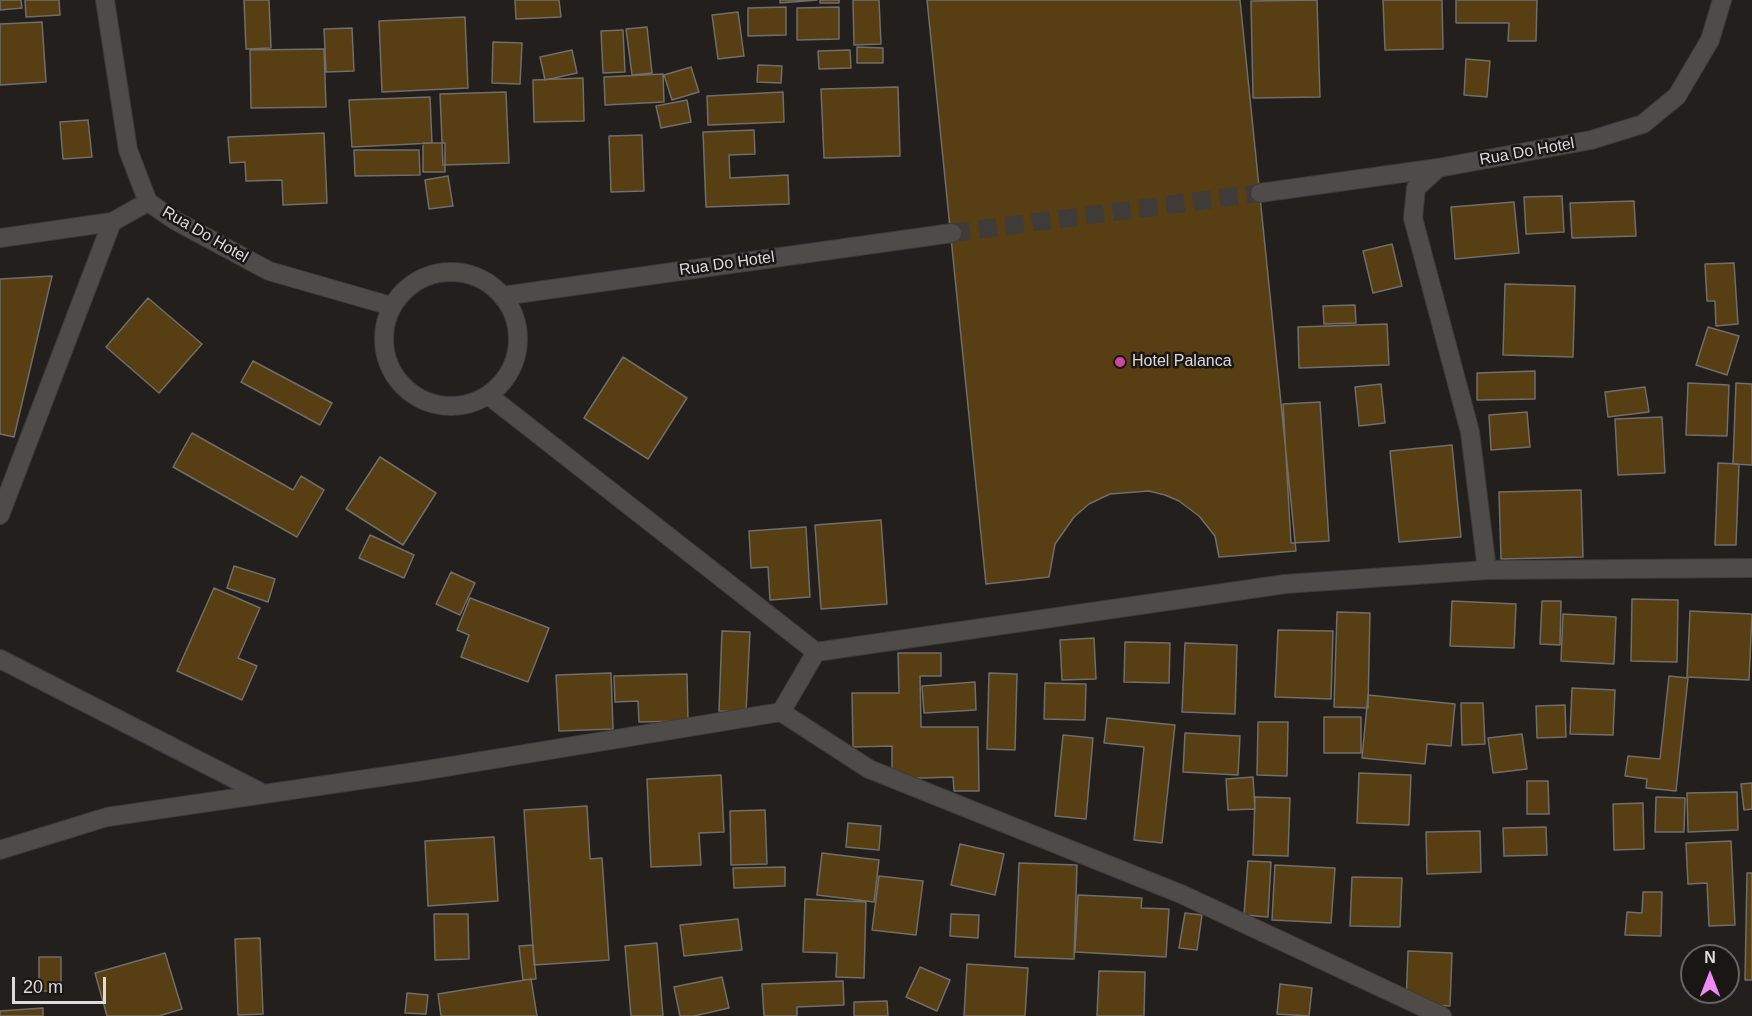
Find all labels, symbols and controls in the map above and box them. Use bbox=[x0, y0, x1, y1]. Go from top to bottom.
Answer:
street label: Rua Do Hotel bbox=[1478, 134, 1576, 170]
street label: Rua Do Hotel bbox=[159, 203, 251, 267]
street label: Rua Do Hotel bbox=[678, 248, 776, 280]
place label: Hotel Palanca bbox=[1132, 352, 1232, 372]
marker: Hotel Palanca bbox=[1113, 355, 1127, 369]
north arrow bbox=[1680, 944, 1740, 1004]
text: N bbox=[1704, 949, 1716, 966]
scale bar bbox=[15, 965, 110, 1003]
text: 20 m bbox=[23, 977, 63, 997]

